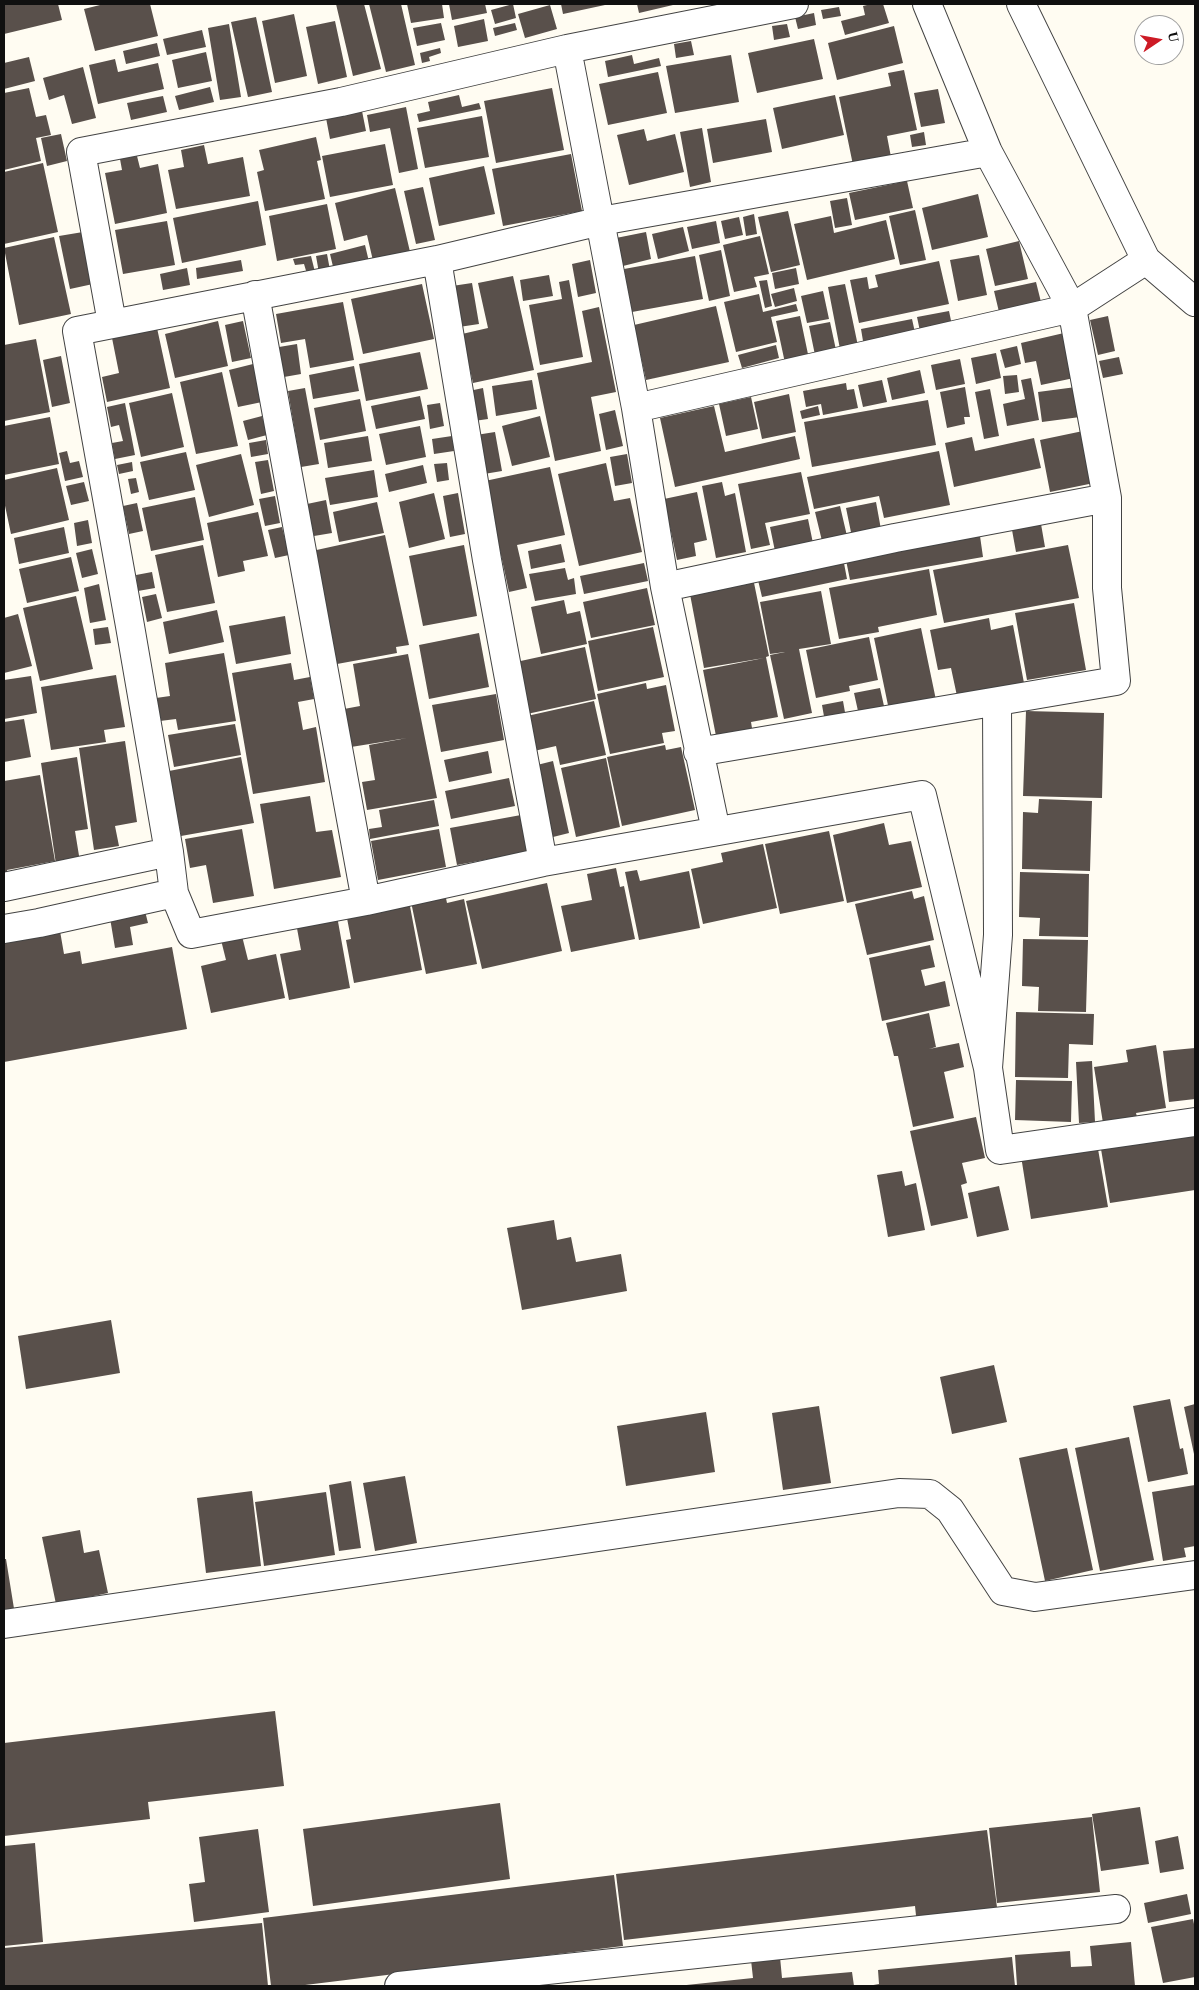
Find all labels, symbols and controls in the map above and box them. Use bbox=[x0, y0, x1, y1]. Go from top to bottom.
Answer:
north arrow bbox=[1134, 15, 1184, 65]
text: U bbox=[1165, 30, 1182, 43]

